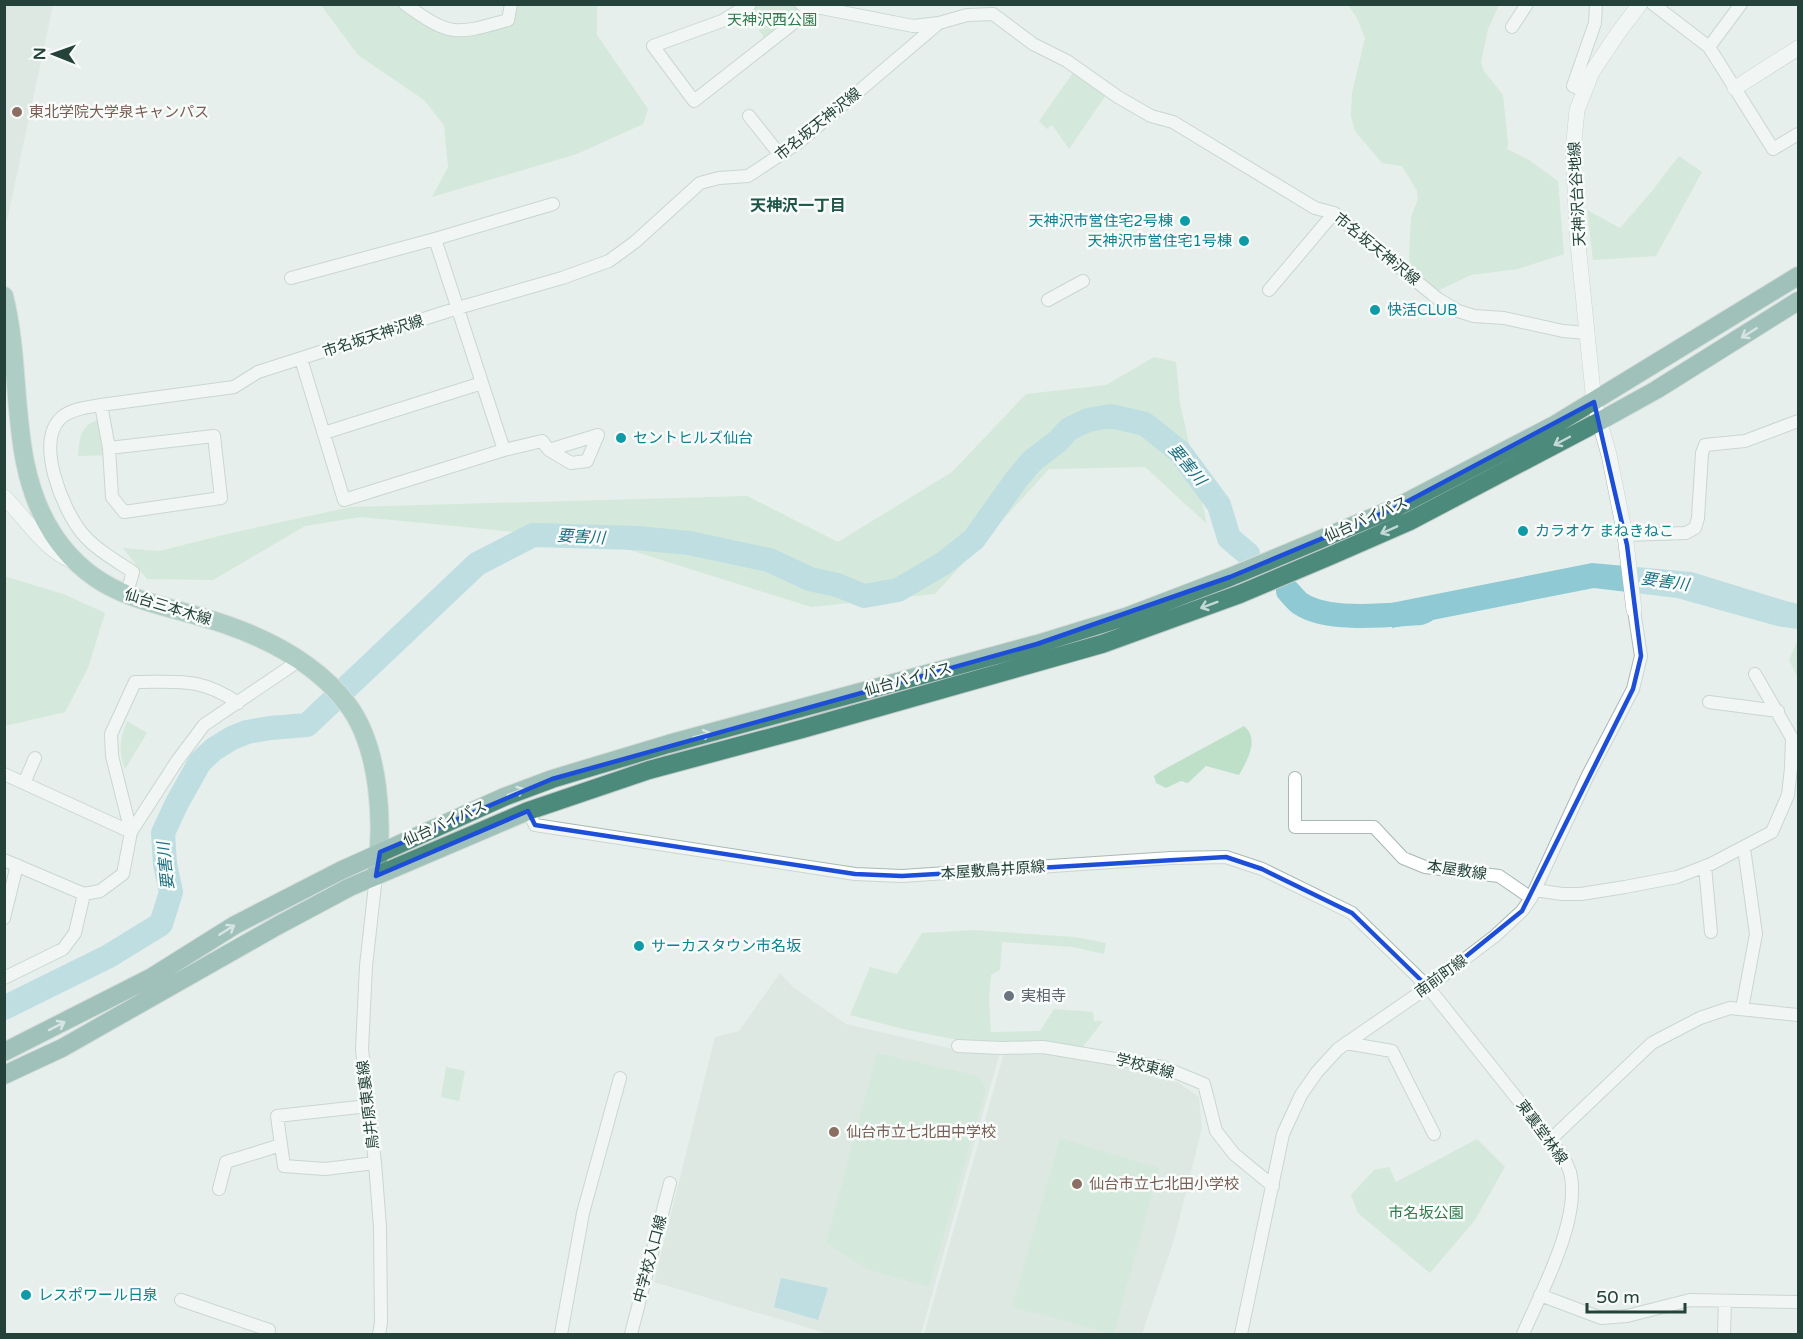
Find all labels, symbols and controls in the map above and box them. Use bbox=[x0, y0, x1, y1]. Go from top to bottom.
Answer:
park label: 天神沢西公園 bbox=[727, 11, 817, 29]
north arrow bbox=[24, 24, 84, 84]
text: N bbox=[30, 47, 50, 60]
street label: 市名坂天神沢線 bbox=[772, 84, 864, 164]
place label: 東北学院大学泉キャンパス bbox=[29, 103, 209, 121]
marker: 東北学院大学泉キャンパス bbox=[10, 105, 24, 119]
street label: 天神沢台谷地線 bbox=[1565, 141, 1589, 247]
district label: 天神沢一丁目 bbox=[750, 196, 846, 216]
street label: 市名坂天神沢線 bbox=[1331, 209, 1423, 289]
place label: 天神沢市営住宅2号棟 bbox=[1029, 212, 1173, 230]
marker: 天神沢市営住宅2号棟 bbox=[1178, 214, 1192, 228]
place label: 天神沢市営住宅1号棟 bbox=[1088, 232, 1232, 250]
marker: 天神沢市営住宅1号棟 bbox=[1237, 234, 1251, 248]
place label: 快活CLUB bbox=[1387, 301, 1458, 319]
marker: 快活CLUB bbox=[1368, 303, 1382, 317]
street label: 市名坂天神沢線 bbox=[320, 311, 426, 361]
one-way arrow bbox=[1741, 327, 1758, 339]
place label: セントヒルズ仙台 bbox=[633, 429, 753, 447]
marker: セントヒルズ仙台 bbox=[614, 431, 628, 445]
one-way arrow bbox=[1554, 436, 1572, 447]
water label: 要害川 bbox=[1164, 440, 1211, 491]
street label: 仙台バイパス bbox=[1321, 493, 1411, 545]
place label: カラオケ まねきねこ bbox=[1535, 522, 1674, 540]
marker: カラオケ まねきねこ bbox=[1516, 524, 1530, 538]
one-way arrow bbox=[1380, 525, 1398, 536]
water label: 要害川 bbox=[557, 526, 607, 548]
water label: 要害川 bbox=[1640, 569, 1692, 596]
street label: 仙台三本木線 bbox=[122, 585, 214, 629]
one-way arrow bbox=[1200, 600, 1219, 611]
street label: 仙台バイパス bbox=[862, 659, 954, 699]
one-way arrow bbox=[692, 729, 711, 740]
one-way arrow bbox=[506, 786, 525, 797]
street label: 仙台バイパス bbox=[400, 797, 490, 849]
water label: 要害川 bbox=[153, 839, 178, 891]
street label: 本屋敷鳥井原線 bbox=[940, 857, 1046, 883]
street label: 本屋敷線 bbox=[1426, 857, 1488, 883]
one-way arrow bbox=[218, 924, 235, 937]
place label: サーカスタウン市名坂 bbox=[651, 937, 801, 955]
marker: サーカスタウン市名坂 bbox=[632, 939, 646, 953]
street label: 南前町線 bbox=[1411, 951, 1471, 1001]
place label: 実相寺 bbox=[1021, 987, 1066, 1005]
marker: 実相寺 bbox=[1002, 989, 1016, 1003]
one-way arrow bbox=[47, 1019, 65, 1031]
street label: 学校東線 bbox=[1114, 1050, 1176, 1082]
street label: 鳥井原東裏線 bbox=[354, 1059, 382, 1151]
street label: 東裏堂林線 bbox=[1513, 1096, 1571, 1168]
place label: 仙台市立七北田中学校 bbox=[846, 1123, 996, 1141]
marker: 仙台市立七北田中学校 bbox=[827, 1125, 841, 1139]
place label: 仙台市立七北田小学校 bbox=[1089, 1175, 1239, 1193]
marker: 仙台市立七北田小学校 bbox=[1070, 1177, 1084, 1191]
park label: 市名坂公園 bbox=[1388, 1204, 1464, 1222]
street label: 中学校入口線 bbox=[630, 1213, 670, 1305]
scale bar bbox=[1587, 1276, 1684, 1314]
place label: レスポワール日泉 bbox=[38, 1286, 158, 1304]
text: 50 m bbox=[1596, 1286, 1640, 1308]
marker: レスポワール日泉 bbox=[19, 1288, 33, 1302]

